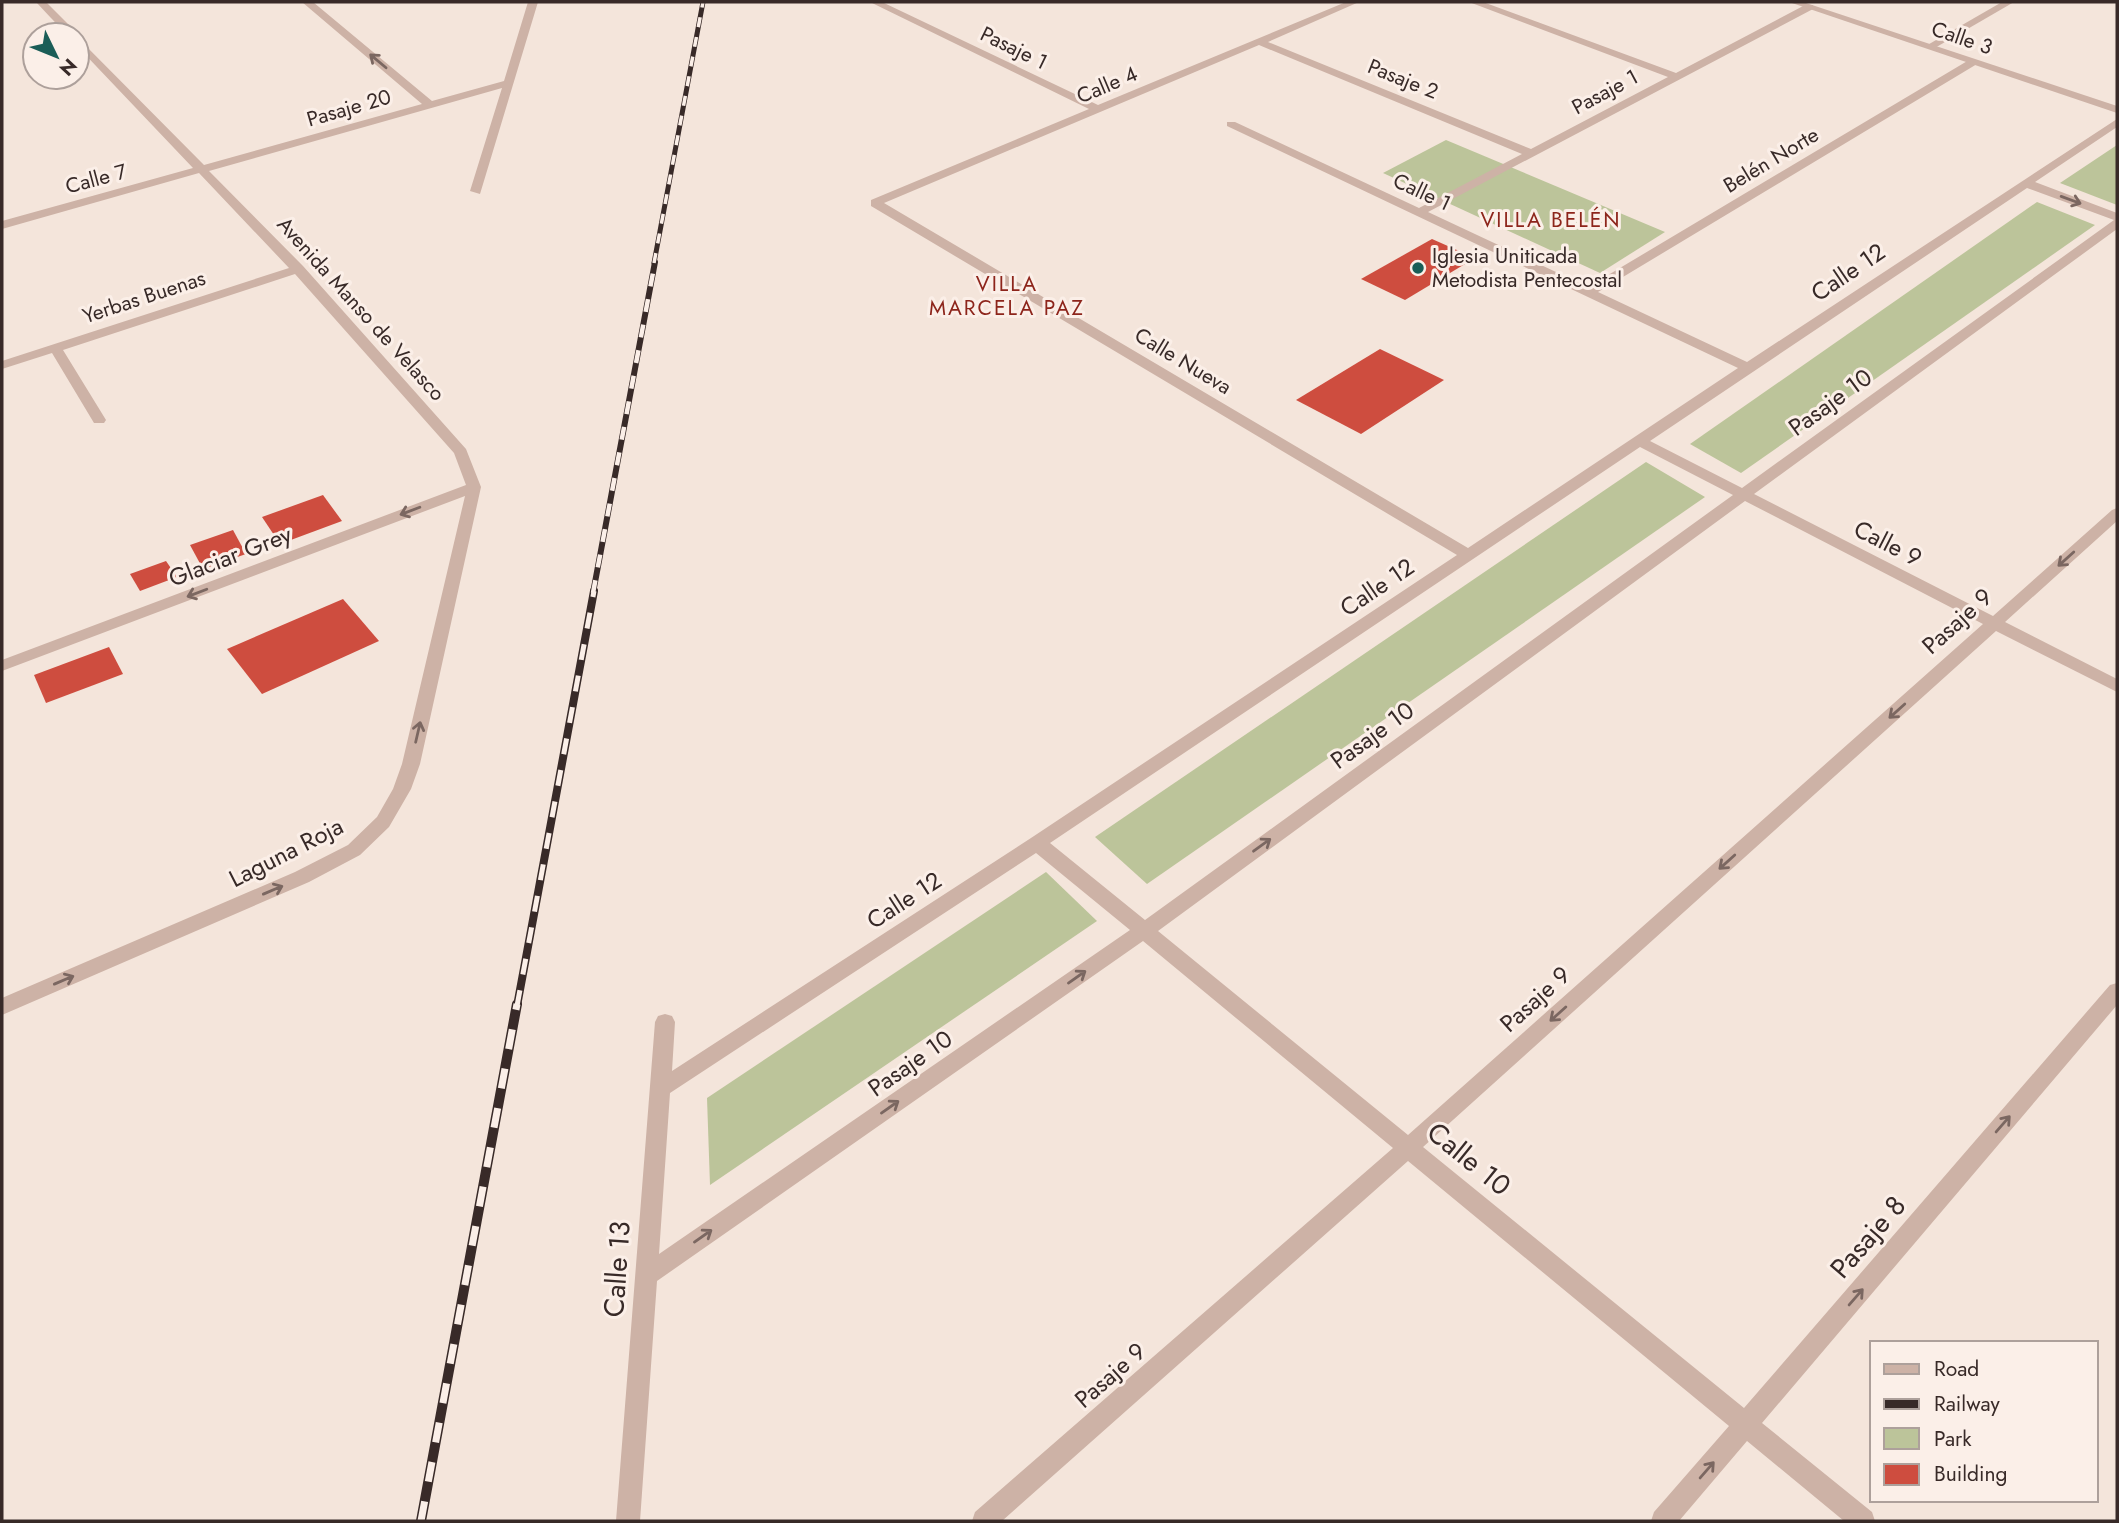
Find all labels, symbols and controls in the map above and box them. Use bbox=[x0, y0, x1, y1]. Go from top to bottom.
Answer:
street label: Calle 3 bbox=[1927, 14, 1997, 62]
street label: Pasaje 1 bbox=[975, 19, 1053, 77]
north arrow bbox=[21, 21, 91, 91]
street label: Pasaje 2 bbox=[1363, 51, 1443, 107]
text: N bbox=[53, 53, 83, 82]
one-way arrow bbox=[369, 53, 387, 69]
street label: Calle 4 bbox=[1072, 59, 1142, 111]
street label: Pasaje 1 bbox=[1566, 62, 1644, 122]
street label: Pasaje 20 bbox=[303, 82, 395, 134]
street label: Belén Norte bbox=[1718, 120, 1824, 200]
street label: Calle 7 bbox=[62, 156, 130, 202]
street label: Calle 1 bbox=[1388, 166, 1456, 218]
one-way arrow bbox=[2060, 195, 2082, 207]
district label: VILLA BELÉN bbox=[1480, 205, 1622, 235]
street label: Avenida Manso de Velasco bbox=[270, 210, 452, 408]
street label: Calle 12 bbox=[1804, 234, 1892, 310]
place label: Iglesia Uniticada Metodista Pentecostal bbox=[1432, 241, 1622, 295]
marker: Iglesia Uniticada Metodista Pentecostal bbox=[1410, 260, 1426, 276]
street label: Yerbas Buenas bbox=[79, 263, 209, 331]
district label: VILLA MARCELA PAZ bbox=[929, 269, 1085, 323]
street label: Calle Nueva bbox=[1129, 320, 1237, 402]
street label: Pasaje 10 bbox=[1781, 360, 1879, 444]
one-way arrow bbox=[399, 506, 421, 519]
street label: Calle 9 bbox=[1848, 511, 1928, 575]
street label: Glaciar Grey bbox=[163, 516, 297, 596]
street label: Calle 12 bbox=[1333, 549, 1421, 625]
one-way arrow bbox=[2058, 551, 2076, 567]
street label: Pasaje 9 bbox=[1914, 580, 2000, 662]
one-way arrow bbox=[187, 587, 209, 600]
street label: Pasaje 10 bbox=[1323, 693, 1421, 777]
one-way arrow bbox=[1889, 702, 1906, 719]
one-way arrow bbox=[412, 721, 425, 744]
street label: Laguna Roja bbox=[223, 808, 349, 896]
one-way arrow bbox=[1252, 838, 1271, 852]
one-way arrow bbox=[1718, 854, 1736, 870]
street label: Calle 12 bbox=[860, 863, 948, 937]
one-way arrow bbox=[262, 882, 283, 895]
street label: Pasaje 9 bbox=[1492, 958, 1578, 1040]
one-way arrow bbox=[1067, 970, 1086, 984]
one-way arrow bbox=[53, 973, 75, 986]
one-way arrow bbox=[1549, 1006, 1567, 1022]
street label: Pasaje 10 bbox=[861, 1021, 959, 1105]
one-way arrow bbox=[880, 1100, 899, 1114]
street label: Calle 10 bbox=[1418, 1112, 1520, 1206]
one-way arrow bbox=[1995, 1115, 2011, 1133]
street label: Pasaje 8 bbox=[1820, 1187, 1916, 1287]
street label: Calle 13 bbox=[593, 1220, 641, 1318]
one-way arrow bbox=[693, 1229, 712, 1243]
one-way arrow bbox=[1848, 1288, 1864, 1306]
street label: Pasaje 9 bbox=[1067, 1334, 1153, 1416]
legend bbox=[1870, 1341, 2098, 1502]
text: Road bbox=[1934, 1354, 1979, 1384]
text: Railway bbox=[1934, 1389, 2000, 1419]
text: Park bbox=[1934, 1424, 1972, 1454]
text: Building bbox=[1934, 1459, 2007, 1489]
one-way arrow bbox=[1699, 1461, 1715, 1479]

